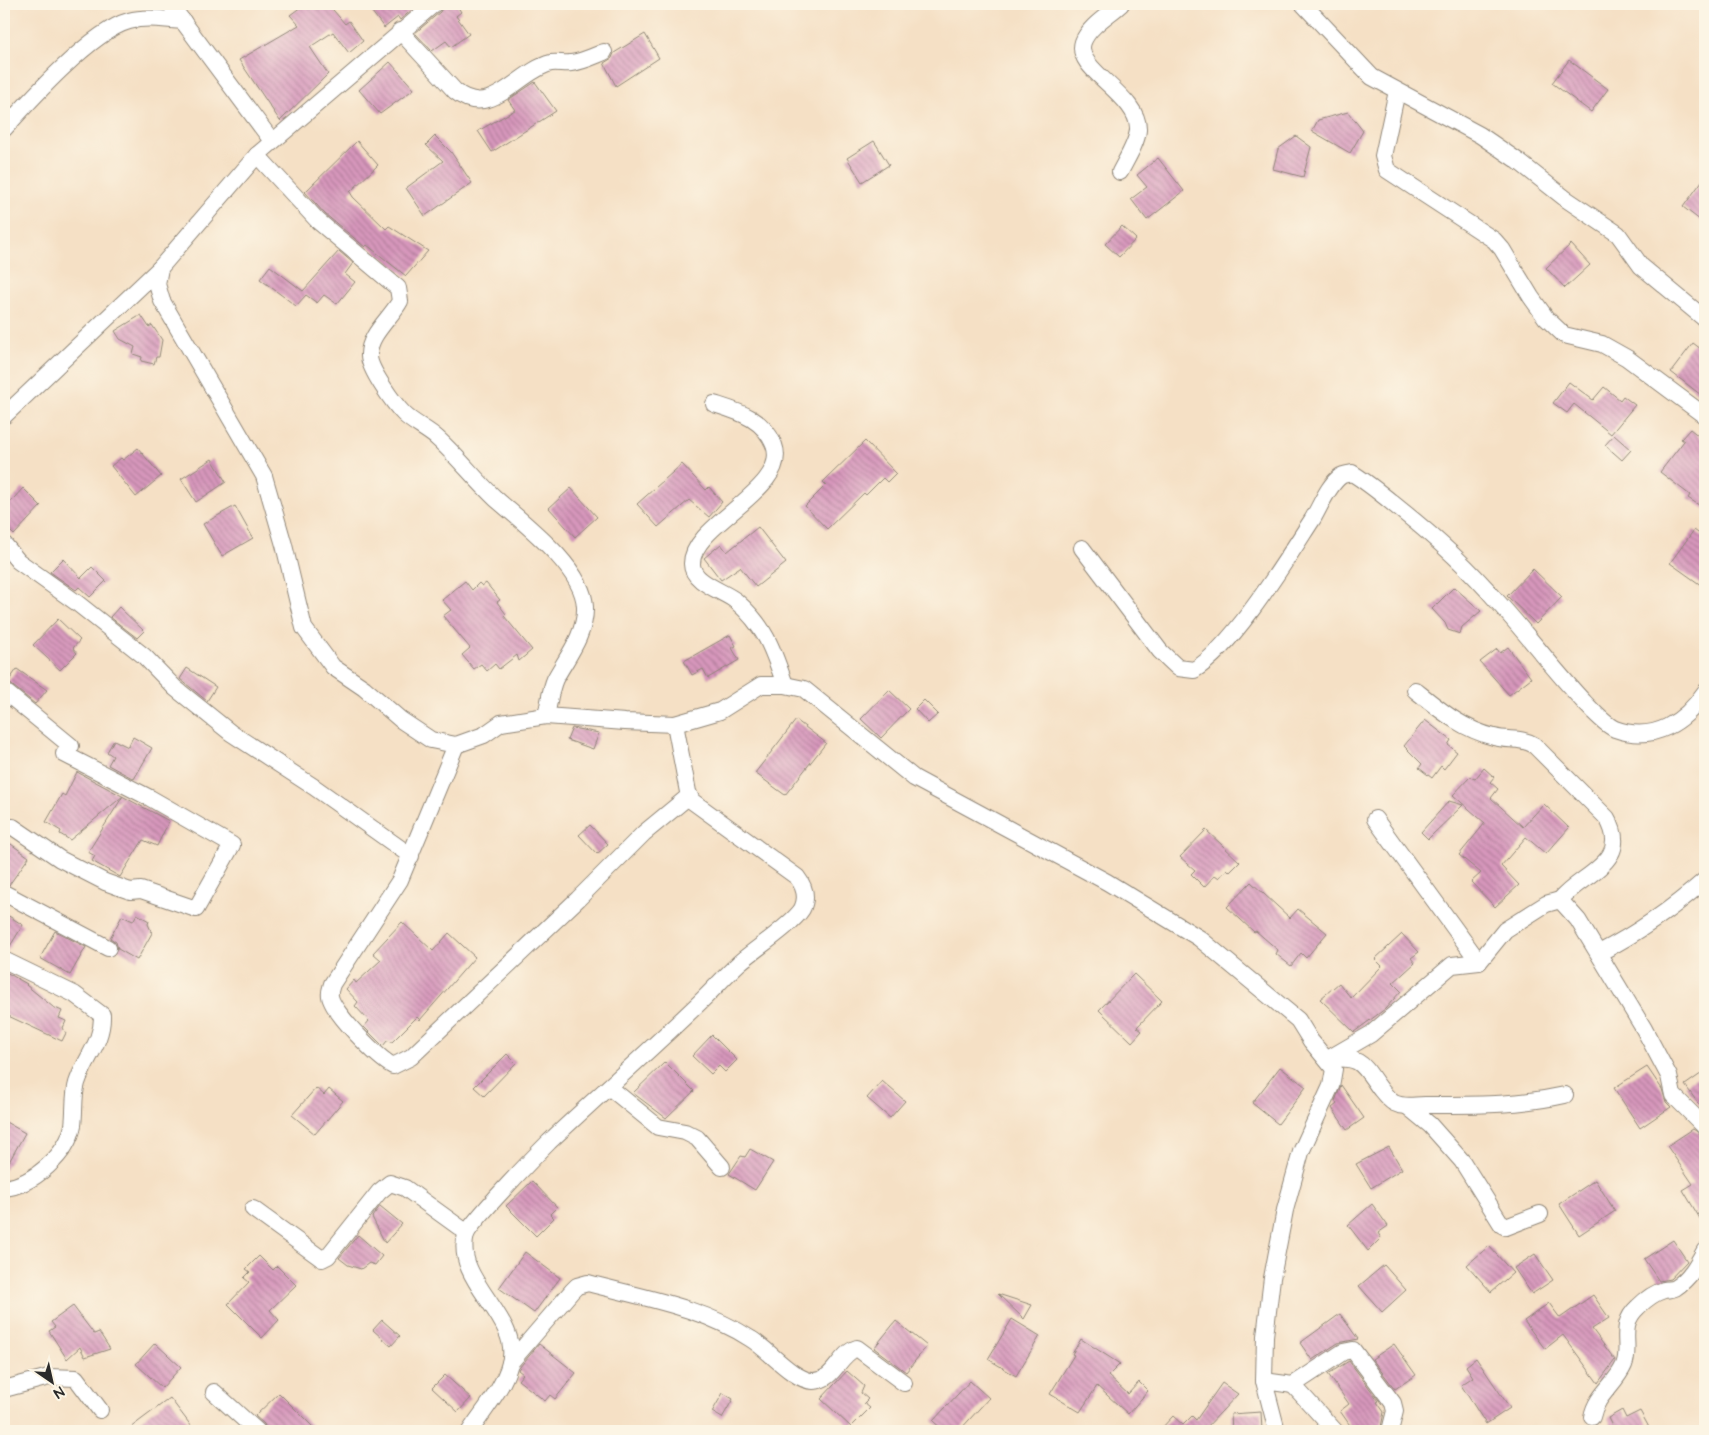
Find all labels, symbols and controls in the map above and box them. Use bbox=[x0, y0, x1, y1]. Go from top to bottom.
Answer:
north arrow bbox=[28, 1358, 78, 1408]
text: N bbox=[49, 1381, 68, 1403]

